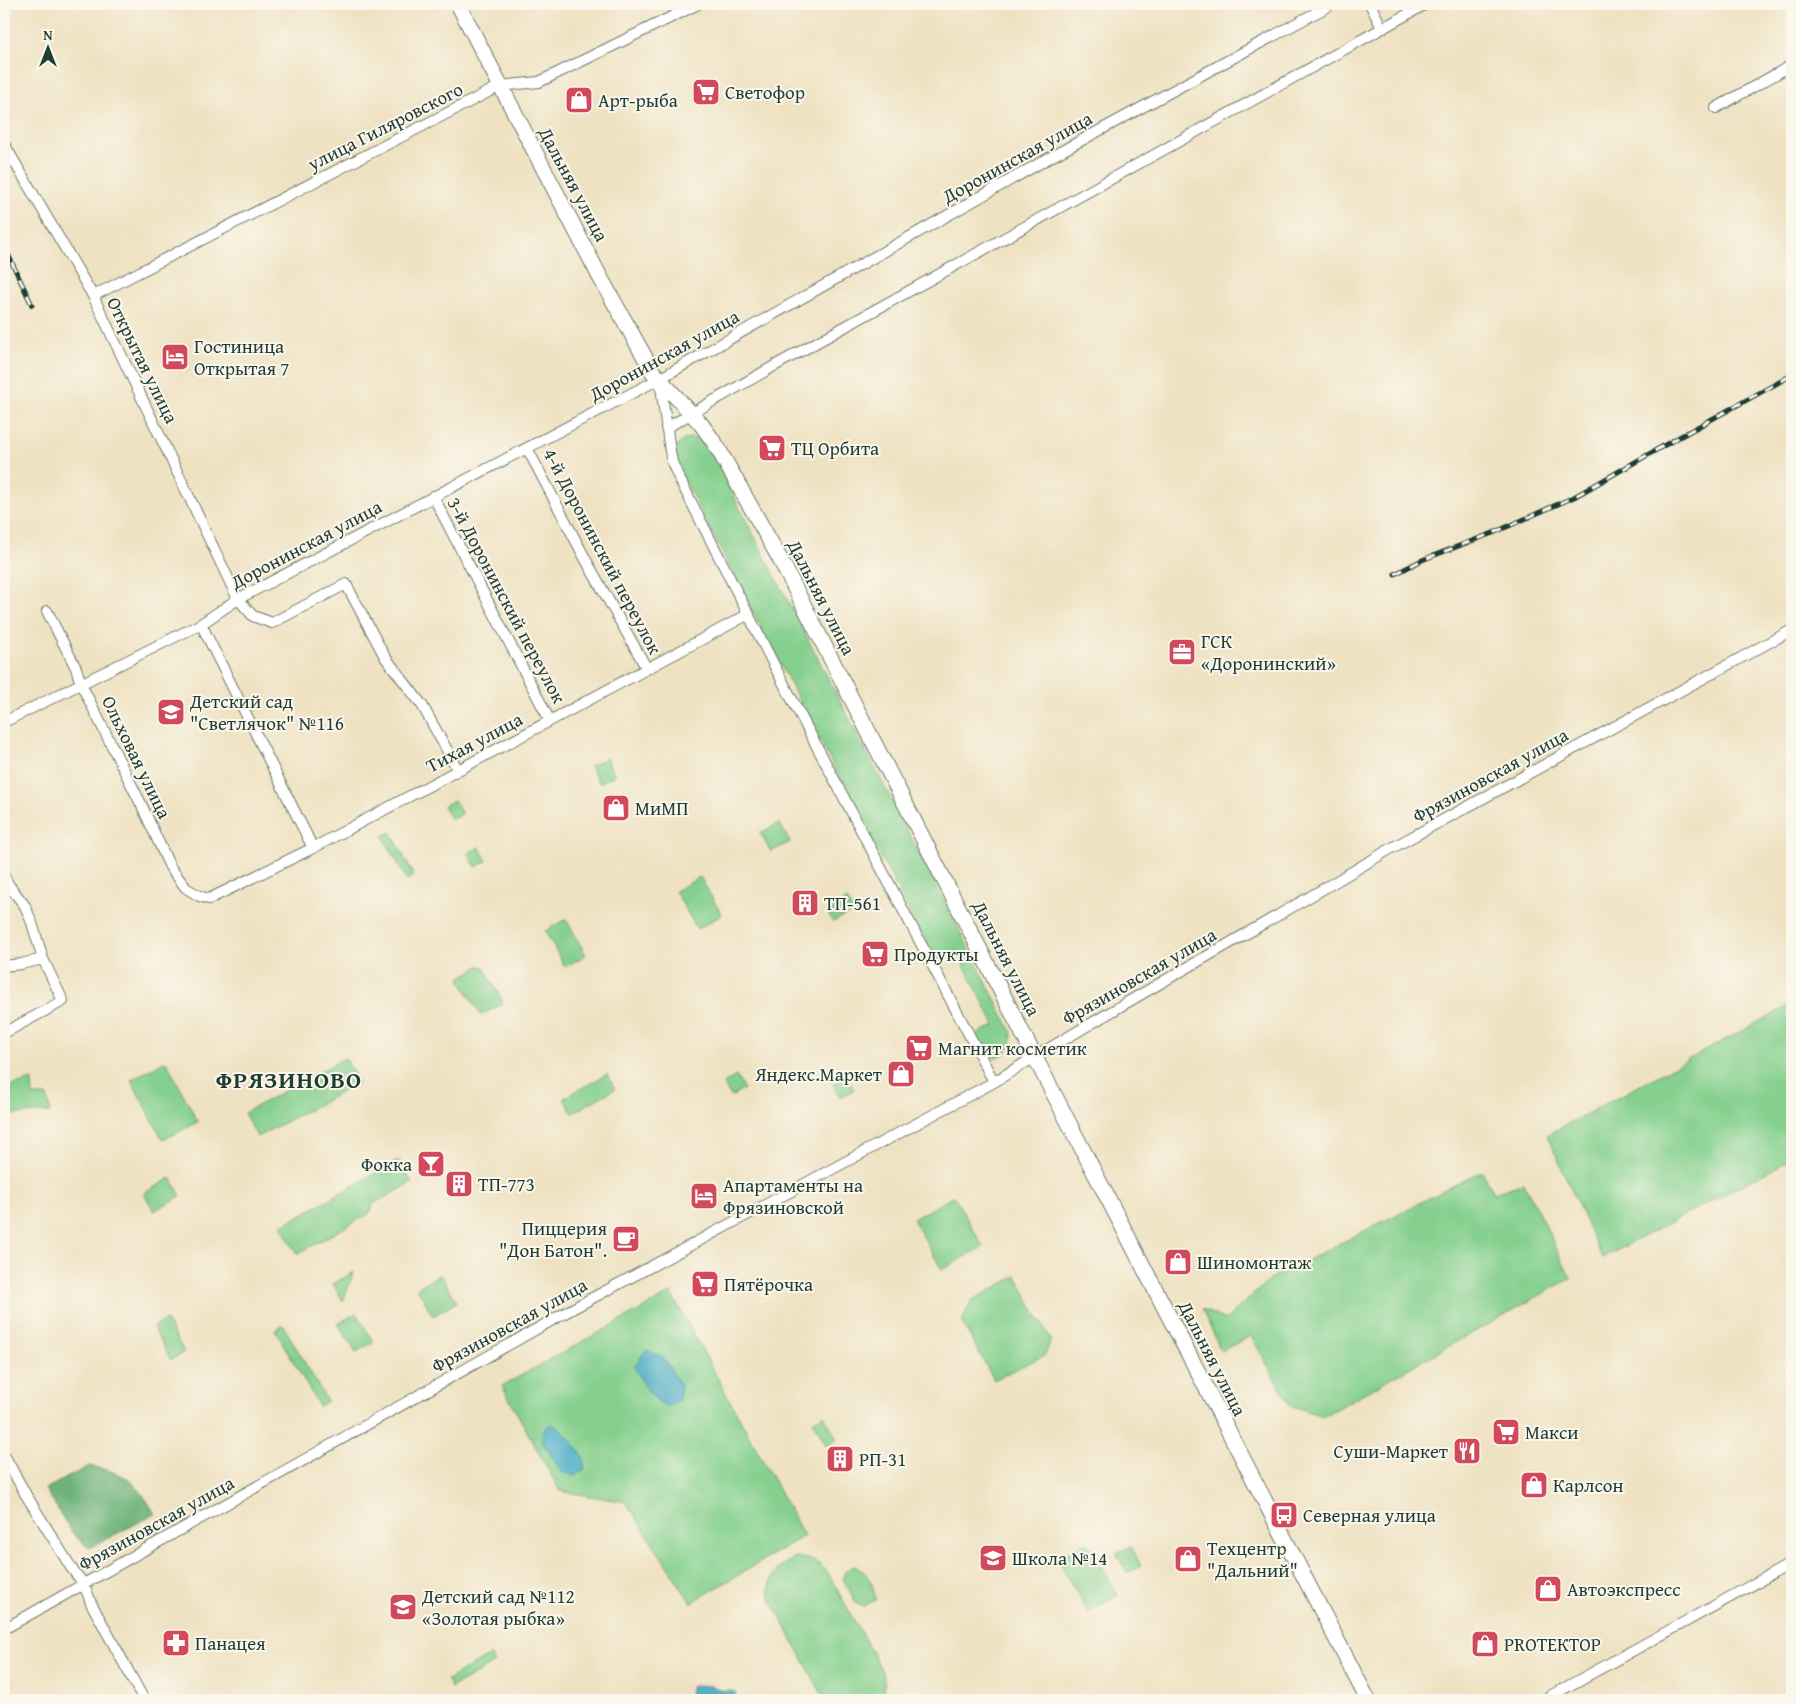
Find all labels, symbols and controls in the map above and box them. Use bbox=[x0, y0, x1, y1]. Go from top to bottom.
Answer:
north arrow bbox=[22, 22, 72, 72]
text: N bbox=[43, 25, 53, 45]
street label: улица Гиляровского bbox=[302, 75, 468, 178]
supermarket icon: Светофор bbox=[691, 77, 721, 107]
place label: Светофор bbox=[725, 78, 805, 106]
shop icon: Арт-рыба bbox=[564, 85, 594, 115]
place label: Арт-рыба bbox=[598, 86, 678, 114]
street label: Доронинская улица bbox=[936, 104, 1097, 210]
street label: Дальняя улица bbox=[532, 121, 616, 246]
street label: Открытая улица bbox=[100, 292, 186, 428]
street label: Доронинская улица bbox=[583, 302, 744, 408]
place label: Гостиница Открытая 7 bbox=[194, 332, 289, 382]
hotel icon: Гостиница Открытая 7 bbox=[160, 342, 190, 372]
supermarket icon: ТЦ Орбита bbox=[757, 433, 787, 463]
place label: ТЦ Орбита bbox=[791, 434, 879, 462]
street label: 4-й Доронинский переулок bbox=[537, 443, 669, 659]
street label: Доронинская улица bbox=[225, 492, 387, 596]
street label: 3-й Доронинский переулок bbox=[441, 492, 573, 708]
street label: Дальняя улица bbox=[780, 533, 863, 660]
place label: ГСК «Доронинский» bbox=[1201, 627, 1336, 677]
office icon: ГСК «Доронинский» bbox=[1167, 637, 1197, 667]
place label: Детский сад "Светлячок" №116 bbox=[189, 687, 344, 737]
street label: Ольховая улица bbox=[95, 691, 179, 823]
school or university icon: Детский сад "Светлячок" №116 bbox=[156, 697, 186, 727]
street label: Тихая улица bbox=[421, 705, 527, 779]
street label: Фрязиновская улица bbox=[1407, 721, 1573, 829]
shop icon: МиМП bbox=[601, 793, 631, 823]
place label: МиМП bbox=[635, 794, 688, 822]
building icon: ТП-561 bbox=[790, 888, 820, 918]
place label: ТП-561 bbox=[824, 889, 881, 917]
street label: Дальняя улица bbox=[965, 894, 1048, 1021]
street label: Фрязиновская улица bbox=[1057, 920, 1221, 1032]
supermarket icon: Продукты bbox=[860, 939, 890, 969]
place label: Продукты bbox=[894, 940, 979, 968]
supermarket icon: Магнит косметик bbox=[904, 1033, 934, 1063]
place label: Магнит косметик bbox=[938, 1034, 1087, 1062]
shop icon: Яндекс.Маркет bbox=[886, 1059, 916, 1089]
place label: Яндекс.Маркет bbox=[754, 1060, 883, 1088]
district label: ФРЯЗИНОВО bbox=[216, 1062, 362, 1097]
bar icon: Фокка bbox=[416, 1149, 446, 1179]
place label: Фокка bbox=[361, 1150, 412, 1178]
building icon: ТП-773 bbox=[444, 1169, 474, 1199]
place label: ТП-773 bbox=[478, 1170, 535, 1198]
place label: Апартаменты на Фрязиновской bbox=[723, 1171, 863, 1221]
hotel icon: Апартаменты на Фрязиновской bbox=[689, 1181, 719, 1211]
place label: Пиццерия "Дон Батон". bbox=[499, 1214, 607, 1264]
cafe icon: Пиццерия "Дон Батон". bbox=[611, 1224, 641, 1254]
shop icon: Шиномонтаж bbox=[1163, 1247, 1193, 1277]
place label: Шиномонтаж bbox=[1197, 1248, 1311, 1276]
supermarket icon: Пятёрочка bbox=[690, 1269, 720, 1299]
place label: Пятёрочка bbox=[724, 1270, 813, 1298]
street label: Фрязиновская улица bbox=[426, 1271, 592, 1379]
street label: Дальняя улица bbox=[1171, 1294, 1254, 1421]
supermarket icon: Макси bbox=[1491, 1417, 1521, 1447]
place label: Макси bbox=[1525, 1418, 1579, 1446]
restaurant icon: Суши-Маркет bbox=[1452, 1436, 1482, 1466]
place label: Суши-Маркет bbox=[1334, 1437, 1449, 1465]
building icon: РП-31 bbox=[825, 1444, 855, 1474]
place label: РП-31 bbox=[859, 1445, 906, 1473]
street label: Фрязиновская улица bbox=[73, 1469, 239, 1577]
shop icon: Карлсон bbox=[1519, 1470, 1549, 1500]
place label: Карлсон bbox=[1553, 1471, 1624, 1499]
bus stop icon: Северная улица bbox=[1269, 1500, 1299, 1530]
place label: Северная улица bbox=[1303, 1501, 1436, 1529]
place label: Техцентр "Дальний" bbox=[1207, 1534, 1298, 1584]
school or university icon: Школа №14 bbox=[978, 1543, 1008, 1573]
place label: Школа №14 bbox=[1012, 1544, 1107, 1572]
shop icon: Техцентр "Дальний" bbox=[1173, 1544, 1203, 1574]
shop icon: Автоэкспресс bbox=[1533, 1574, 1563, 1604]
place label: Автоэкспресс bbox=[1567, 1575, 1681, 1603]
place label: Детский сад №112 «Золотая рыбка» bbox=[421, 1582, 575, 1632]
school or university icon: Детский сад №112 «Золотая рыбка» bbox=[388, 1592, 418, 1622]
pharmacy icon: Панацея bbox=[161, 1628, 191, 1658]
place label: Панацея bbox=[195, 1629, 266, 1657]
shop icon: PROТЕКТОР bbox=[1470, 1629, 1500, 1659]
place label: PROТЕКТОР bbox=[1504, 1630, 1601, 1658]

